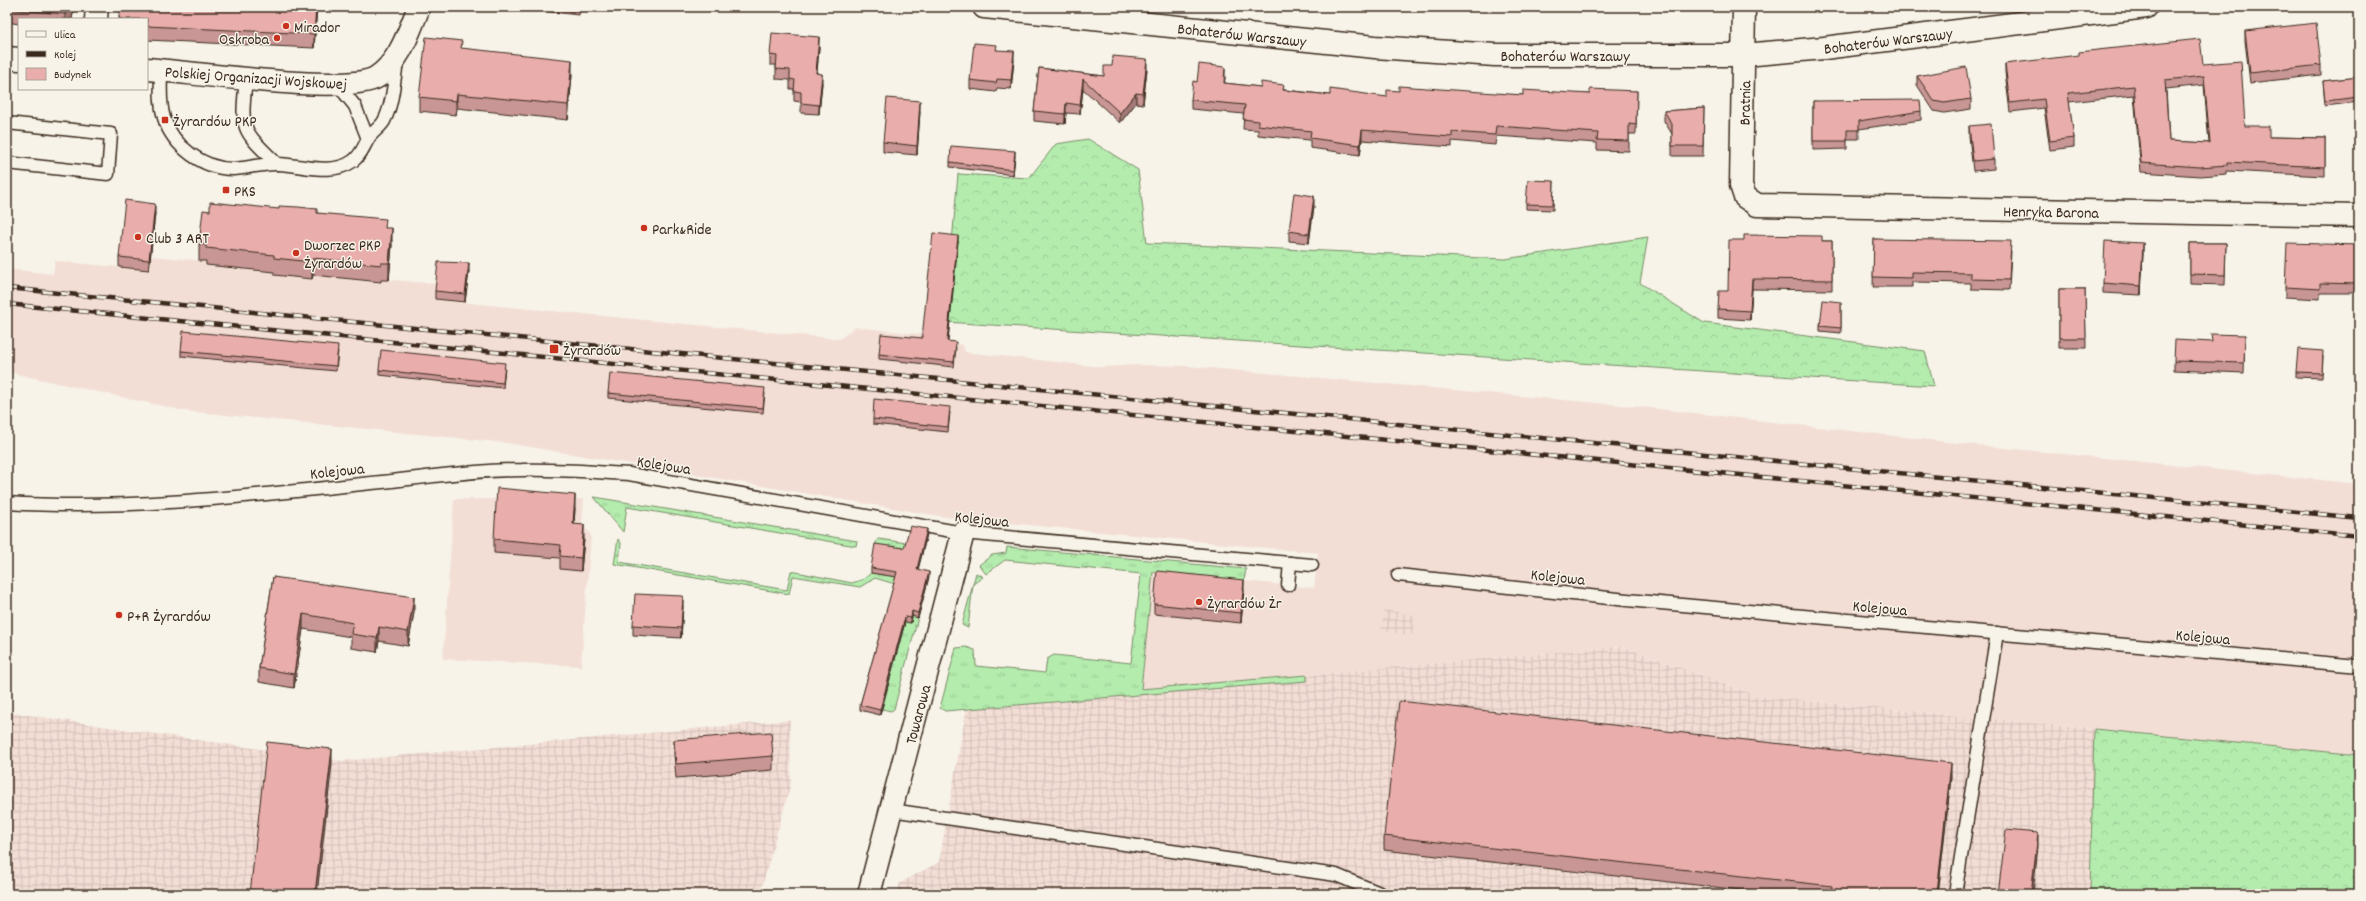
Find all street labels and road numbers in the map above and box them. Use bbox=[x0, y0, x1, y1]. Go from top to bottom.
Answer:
street label: Bohaterów Warszawy bbox=[1176, 18, 1308, 55]
street label: Bohaterów Warszawy bbox=[1823, 23, 1954, 62]
street label: Bohaterów Warszawy bbox=[1500, 46, 1630, 69]
street label: Polskiej Organizacji Wojskowej bbox=[164, 62, 348, 97]
street label: Bratnia bbox=[1735, 80, 1758, 126]
street label: Henryka Barona bbox=[2003, 201, 2100, 226]
street label: Kolejowa bbox=[635, 451, 693, 482]
street label: Kolejowa bbox=[309, 458, 366, 487]
street label: Kolejowa bbox=[953, 506, 1011, 535]
street label: Kolejowa bbox=[1529, 564, 1587, 593]
street label: Kolejowa bbox=[1852, 596, 1908, 623]
street label: Kolejowa bbox=[2175, 625, 2231, 652]
street label: Towarowa bbox=[900, 682, 939, 747]

